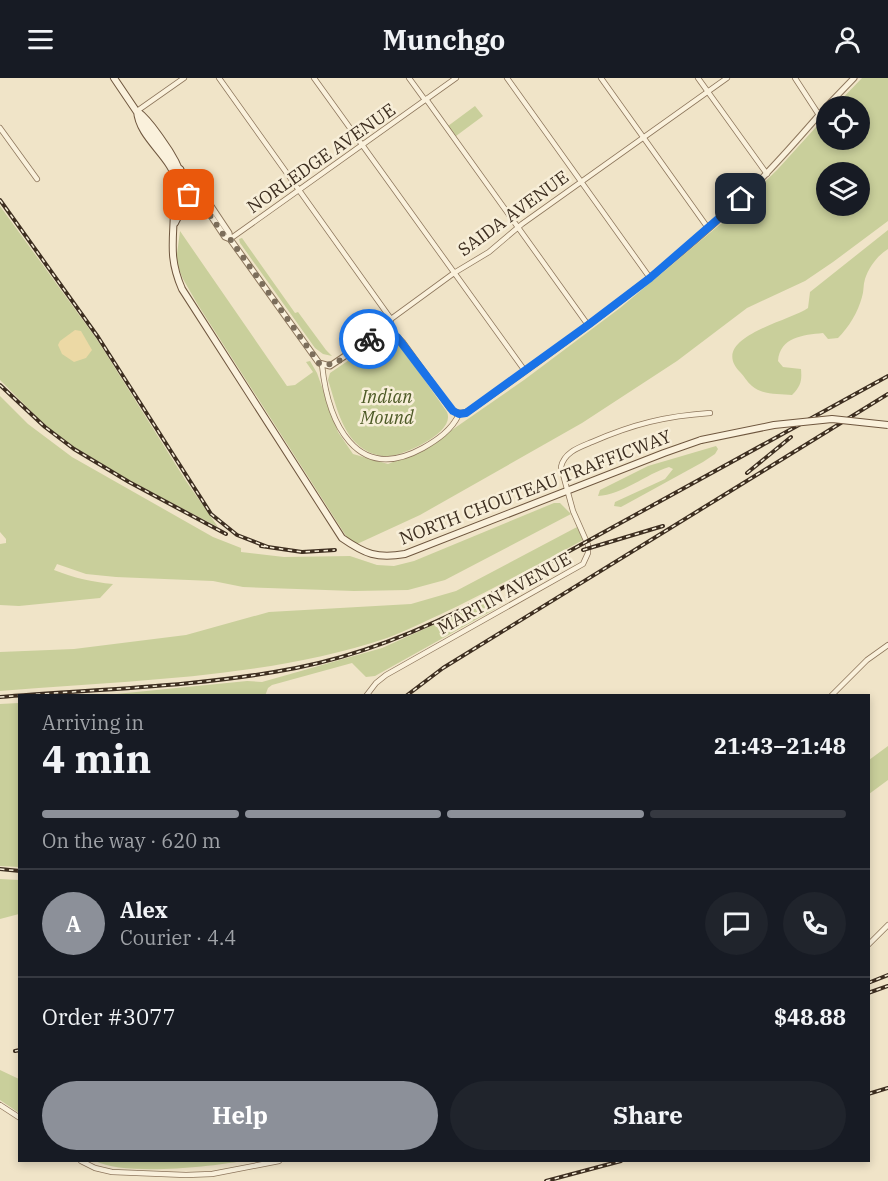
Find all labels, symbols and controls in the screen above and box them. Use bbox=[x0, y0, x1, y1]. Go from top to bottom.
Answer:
text: Munchgo bbox=[383, 22, 505, 57]
icon: menu bbox=[24, 23, 57, 56]
icon: person bbox=[831, 23, 864, 56]
map controls bbox=[816, 96, 870, 216]
button: locate bbox=[816, 96, 870, 150]
street label: NORLEDGE AVENUE bbox=[242, 98, 400, 218]
button: layers bbox=[816, 162, 870, 216]
street label: SAIDA AVENUE bbox=[453, 165, 573, 261]
pin bbox=[163, 169, 214, 220]
pin bbox=[715, 173, 766, 224]
icon: bag bbox=[172, 178, 205, 211]
icon: home bbox=[724, 182, 757, 215]
courier bbox=[339, 309, 399, 369]
icon: bike bbox=[353, 323, 386, 356]
park label: Indian Mound bbox=[359, 385, 414, 429]
street label: NORTH CHOUTEAU TRAFFICWAY bbox=[396, 424, 675, 550]
street label: MARTIN AVENUE bbox=[433, 547, 575, 639]
text: Arriving in bbox=[42, 709, 144, 736]
text: 21:43–21:48 bbox=[714, 731, 846, 760]
text: 4 min bbox=[42, 733, 151, 784]
text: On the way · 620 m bbox=[42, 827, 221, 854]
button: chat bbox=[705, 892, 768, 955]
button: phone bbox=[783, 892, 846, 955]
text: Alex bbox=[120, 895, 168, 924]
text: A bbox=[66, 909, 81, 938]
text: Courier · 4.4 bbox=[120, 924, 236, 951]
text: Order #3077 bbox=[42, 1002, 176, 1031]
text: $48.88 bbox=[774, 1002, 846, 1031]
button: Help bbox=[42, 1081, 438, 1150]
button: Share bbox=[450, 1081, 846, 1150]

